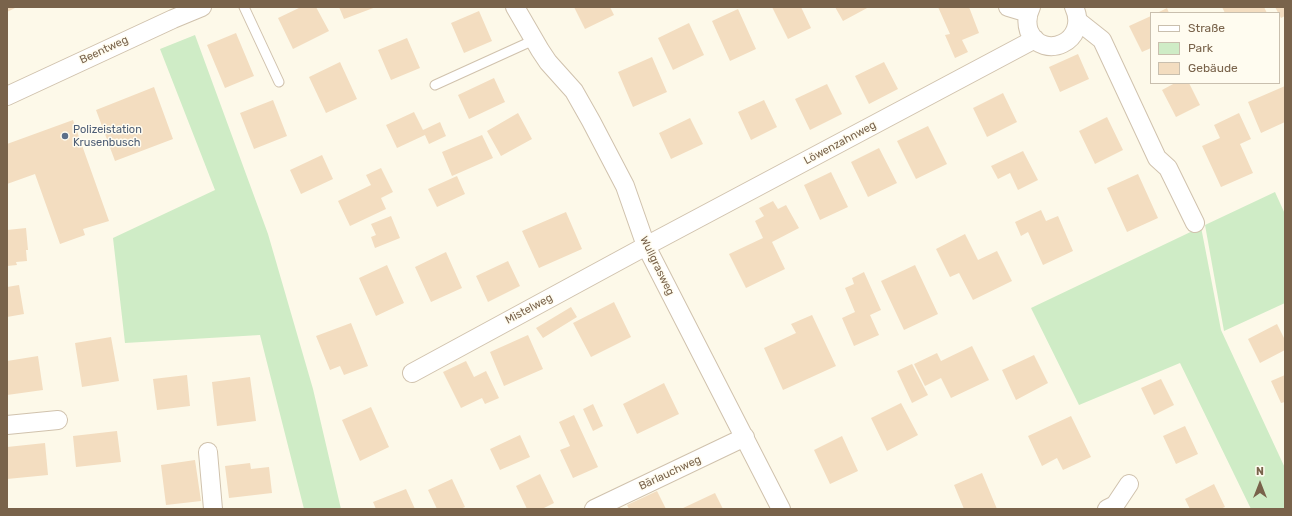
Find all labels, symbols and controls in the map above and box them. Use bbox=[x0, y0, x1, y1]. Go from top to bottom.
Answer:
legend bbox=[1150, 12, 1280, 84]
text: Straße bbox=[1188, 21, 1225, 35]
street label: Beentweg bbox=[78, 33, 130, 67]
text: Park bbox=[1188, 41, 1213, 55]
text: Gebäude bbox=[1188, 61, 1238, 75]
street label: Löwenzahnweg bbox=[802, 118, 878, 168]
place label: Polizeistation Krusenbusch bbox=[73, 123, 142, 149]
marker: Polizeistation Krusenbusch bbox=[60, 131, 70, 141]
street label: Wullgrasweg bbox=[637, 234, 677, 298]
street label: Mistelweg bbox=[503, 291, 555, 327]
street label: Bärlauchweg bbox=[637, 453, 703, 493]
north arrow bbox=[1240, 464, 1280, 504]
text: N bbox=[1256, 465, 1264, 478]

